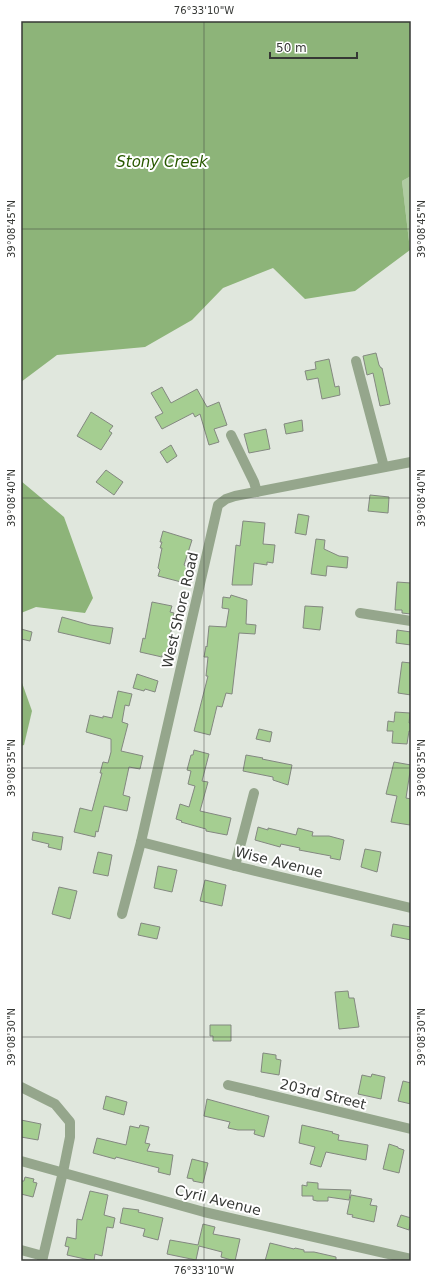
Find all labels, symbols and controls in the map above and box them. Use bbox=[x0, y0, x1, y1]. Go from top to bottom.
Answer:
text: 76°33'10"W bbox=[174, 5, 234, 16]
scale bar bbox=[270, 34, 357, 60]
text: 50 m bbox=[276, 41, 307, 55]
water label: Stony Creek bbox=[116, 153, 209, 171]
text: 39°08'45"N bbox=[6, 200, 17, 258]
text: 39°08'45"N bbox=[416, 200, 427, 258]
text: 39°08'40"N bbox=[6, 469, 17, 527]
text: 39°08'40"N bbox=[416, 469, 427, 527]
street label: West Shore Road bbox=[159, 550, 201, 670]
text: 39°08'35"N bbox=[6, 739, 17, 797]
text: 39°08'35"N bbox=[416, 739, 427, 797]
street label: Wise Avenue bbox=[233, 843, 325, 881]
text: 39°08'30"N bbox=[6, 1008, 17, 1066]
text: 39°08'30"N bbox=[416, 1008, 427, 1066]
street label: 203rd Street bbox=[278, 1076, 368, 1113]
street label: Cyril Avenue bbox=[173, 1182, 263, 1218]
text: 76°33'10"W bbox=[174, 1265, 234, 1276]

